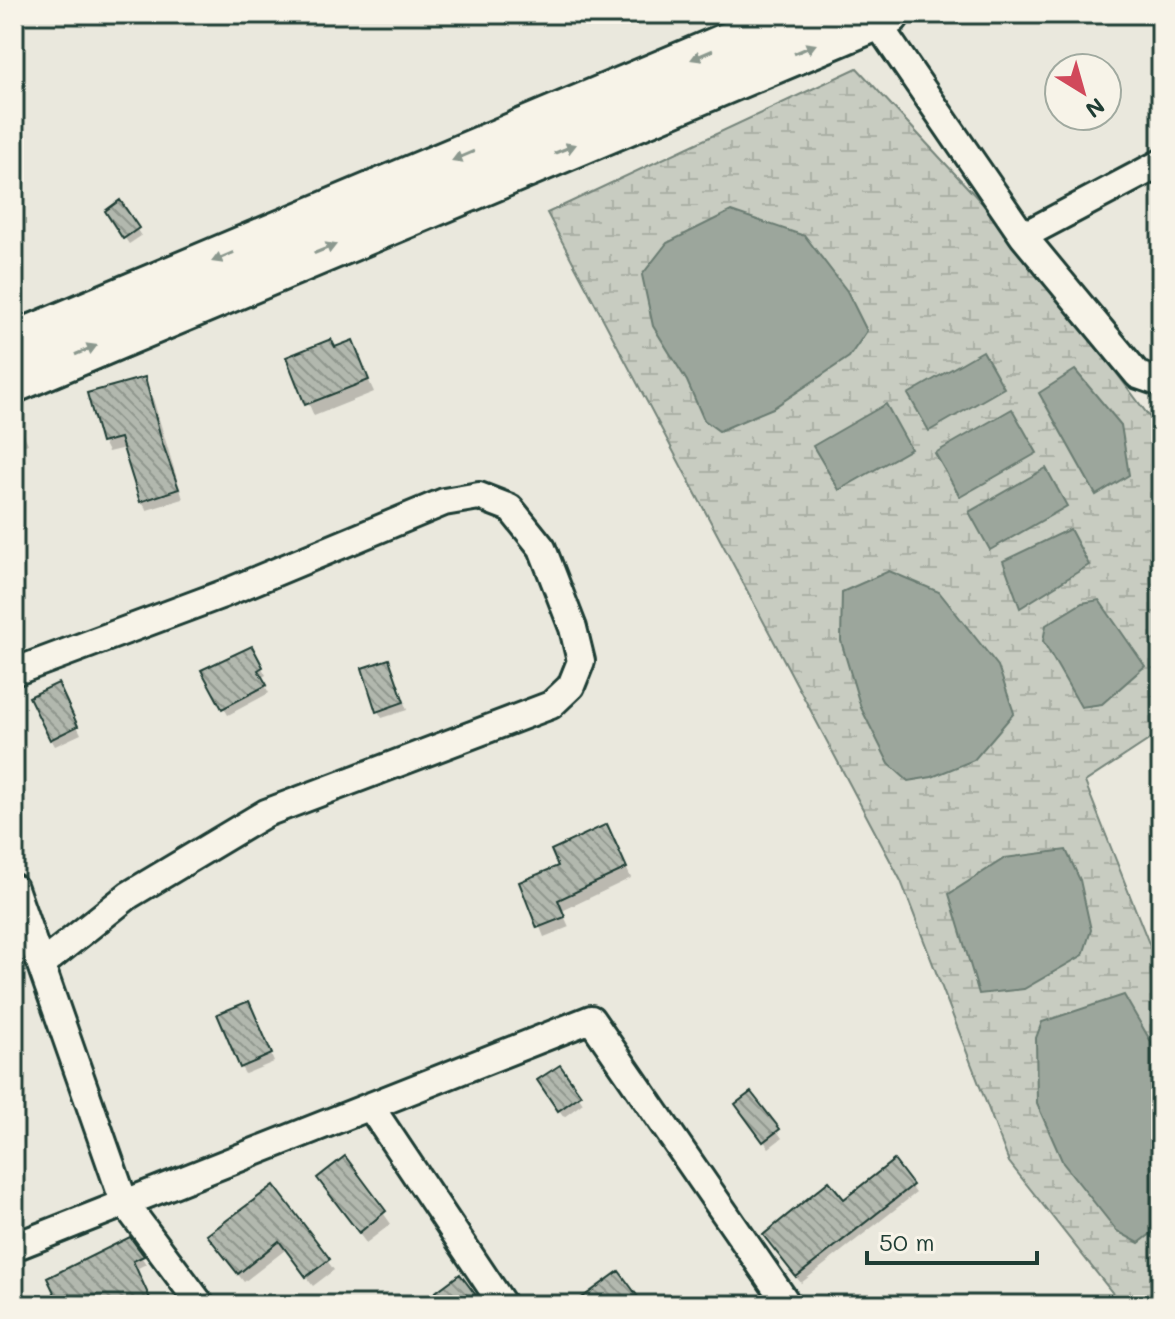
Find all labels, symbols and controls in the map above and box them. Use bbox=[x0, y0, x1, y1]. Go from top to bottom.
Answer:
one-way arrow bbox=[793, 43, 817, 56]
one-way arrow bbox=[690, 49, 714, 62]
north arrow bbox=[1043, 52, 1123, 132]
text: N bbox=[1080, 92, 1111, 125]
one-way arrow bbox=[553, 143, 577, 156]
one-way arrow bbox=[451, 150, 475, 163]
one-way arrow bbox=[313, 242, 337, 255]
one-way arrow bbox=[211, 250, 235, 263]
one-way arrow bbox=[74, 344, 98, 357]
scale bar bbox=[867, 1215, 1037, 1265]
text: 50 m bbox=[879, 1226, 935, 1257]

